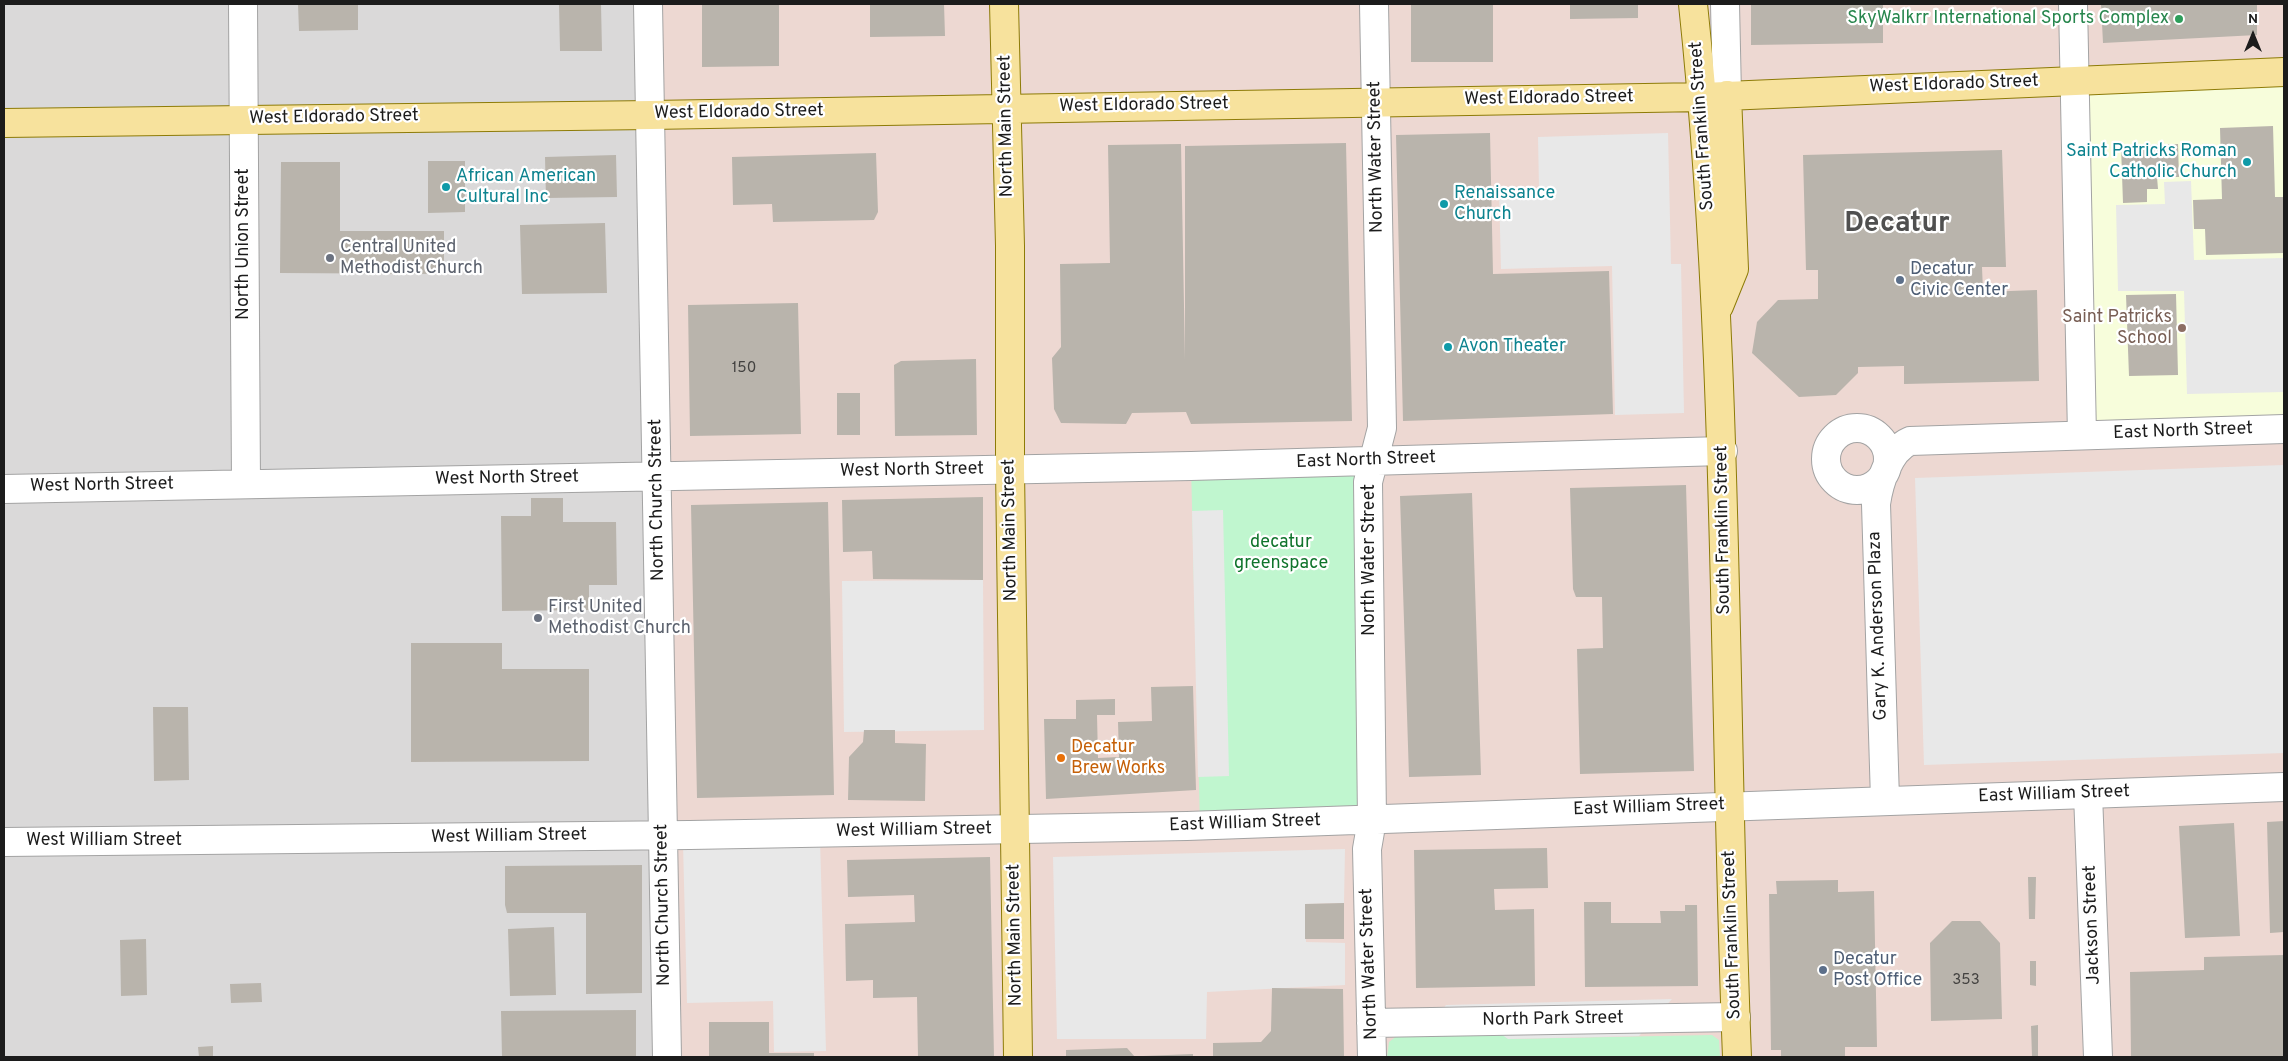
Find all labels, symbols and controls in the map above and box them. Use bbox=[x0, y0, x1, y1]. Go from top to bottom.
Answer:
place label: SkyWalkrr International Sports Complex bbox=[1847, 8, 2169, 30]
north arrow bbox=[2228, 10, 2278, 60]
text: N bbox=[2248, 11, 2258, 28]
marker: SkyWalkrr International Sports Complex bbox=[2173, 13, 2185, 25]
street label: South Franklin Street bbox=[1686, 41, 1720, 211]
street label: North Main Street bbox=[995, 54, 1019, 198]
street label: West Eldorado Street bbox=[1869, 71, 2039, 99]
street label: North Water Street bbox=[1365, 81, 1389, 233]
street label: West Eldorado Street bbox=[1464, 87, 1634, 111]
street label: West Eldorado Street bbox=[1059, 94, 1229, 118]
street label: West Eldorado Street bbox=[654, 101, 824, 125]
street label: West Eldorado Street bbox=[249, 106, 419, 130]
place label: Saint Patricks Roman Catholic Church bbox=[2066, 141, 2237, 183]
marker: Saint Patricks Roman Catholic Church bbox=[2241, 156, 2253, 168]
place label: African American Cultural Inc bbox=[456, 166, 596, 208]
street label: North Union Street bbox=[233, 168, 255, 320]
marker: African American Cultural Inc bbox=[440, 181, 452, 193]
place label: Renaissance Church bbox=[1454, 183, 1555, 225]
marker: Renaissance Church bbox=[1438, 198, 1450, 210]
district label: Decatur bbox=[1844, 208, 1950, 242]
place label: Central United Methodist Church bbox=[340, 237, 483, 280]
marker: Central United Methodist Church bbox=[324, 252, 336, 264]
place label: Decatur Civic Center bbox=[1910, 259, 2008, 302]
marker: Decatur Civic Center bbox=[1894, 274, 1906, 286]
place label: Saint Patricks School bbox=[2062, 307, 2172, 350]
marker: Saint Patricks School bbox=[2176, 322, 2188, 334]
place label: Avon Theater bbox=[1458, 336, 1566, 358]
marker: Avon Theater bbox=[1442, 341, 1454, 353]
house number: 150 bbox=[732, 360, 756, 378]
street label: North Church Street bbox=[646, 419, 670, 581]
street label: East North Street bbox=[2113, 419, 2253, 445]
street label: South Franklin Street bbox=[1712, 445, 1736, 615]
street label: East North Street bbox=[1296, 448, 1436, 474]
street label: North Main Street bbox=[999, 458, 1023, 602]
street label: West North Street bbox=[840, 459, 984, 483]
street label: West North Street bbox=[435, 467, 579, 491]
street label: West North Street bbox=[30, 474, 174, 498]
street label: North Water Street bbox=[1359, 484, 1381, 636]
street label: Gary K. Anderson Plaza bbox=[1865, 531, 1893, 721]
park label: decatur greenspace bbox=[1234, 532, 1328, 574]
place label: First United Methodist Church bbox=[548, 597, 691, 640]
marker: First United Methodist Church bbox=[532, 612, 544, 624]
place label: Decatur Brew Works bbox=[1071, 737, 1165, 780]
marker: Decatur Brew Works bbox=[1055, 752, 1067, 764]
street label: East William Street bbox=[1978, 782, 2130, 808]
street label: East William Street bbox=[1573, 795, 1725, 821]
street label: East William Street bbox=[1169, 811, 1321, 837]
street label: West William Street bbox=[836, 819, 992, 843]
street label: North Church Street bbox=[652, 824, 676, 986]
street label: West William Street bbox=[431, 825, 587, 849]
street label: West William Street bbox=[26, 830, 182, 852]
street label: South Franklin Street bbox=[1719, 850, 1747, 1020]
street label: North Main Street bbox=[1004, 863, 1028, 1007]
street label: Jackson Street bbox=[2080, 865, 2106, 985]
street label: North Water Street bbox=[1357, 888, 1383, 1040]
place label: Decatur Post Office bbox=[1833, 949, 1922, 992]
marker: Decatur Post Office bbox=[1817, 964, 1829, 976]
house number: 353 bbox=[1952, 972, 1980, 990]
street label: North Park Street bbox=[1482, 1008, 1624, 1032]

